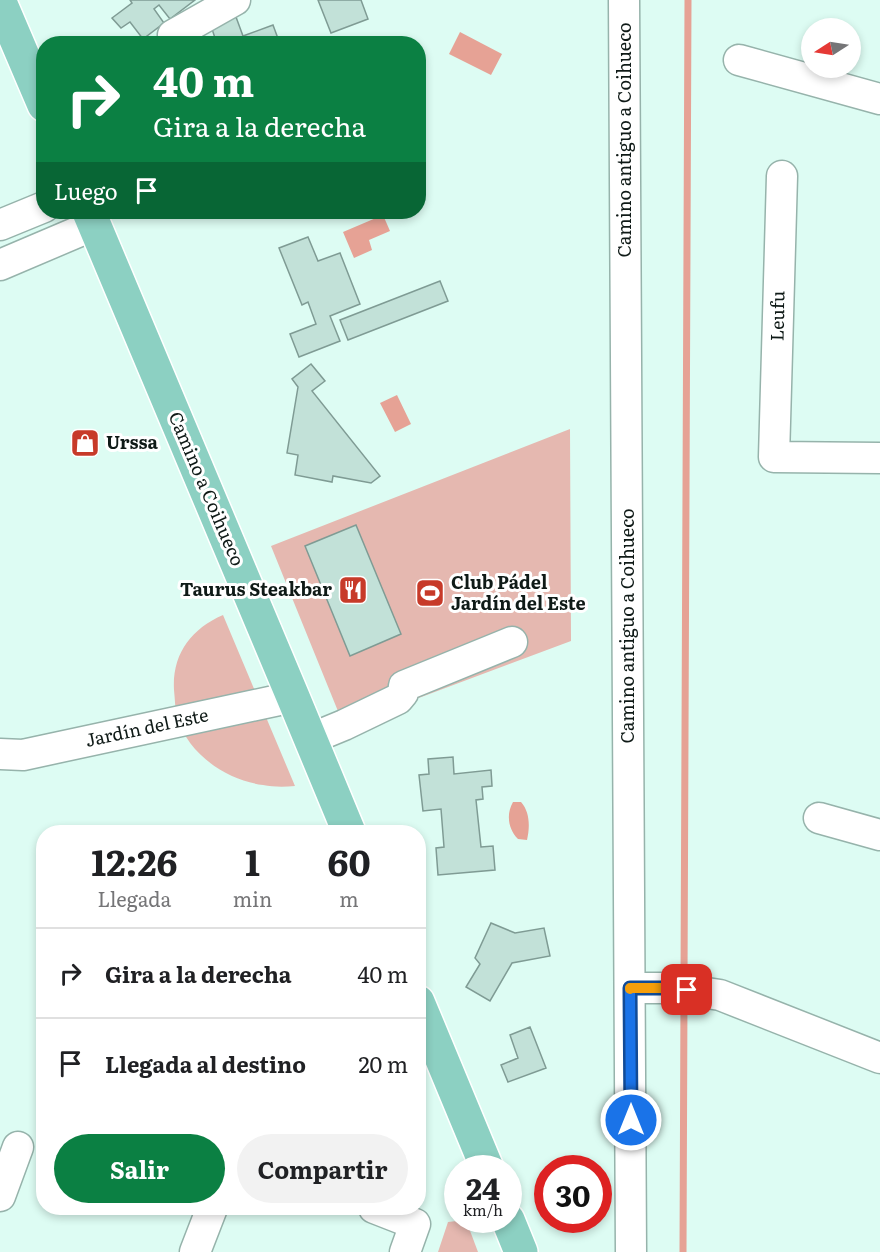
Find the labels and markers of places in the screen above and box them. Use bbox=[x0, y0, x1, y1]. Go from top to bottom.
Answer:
shop icon: Urssa bbox=[69, 427, 101, 459]
place label: Urssa bbox=[106, 428, 158, 455]
place label: Club Pádel Jardín del Este bbox=[451, 568, 586, 616]
restaurant icon: Taurus Steakbar bbox=[337, 574, 369, 606]
place label: Taurus Steakbar bbox=[180, 575, 332, 602]
sports icon: Club Pádel Jardín del Este bbox=[414, 577, 446, 609]
pin bbox=[661, 964, 712, 1015]

